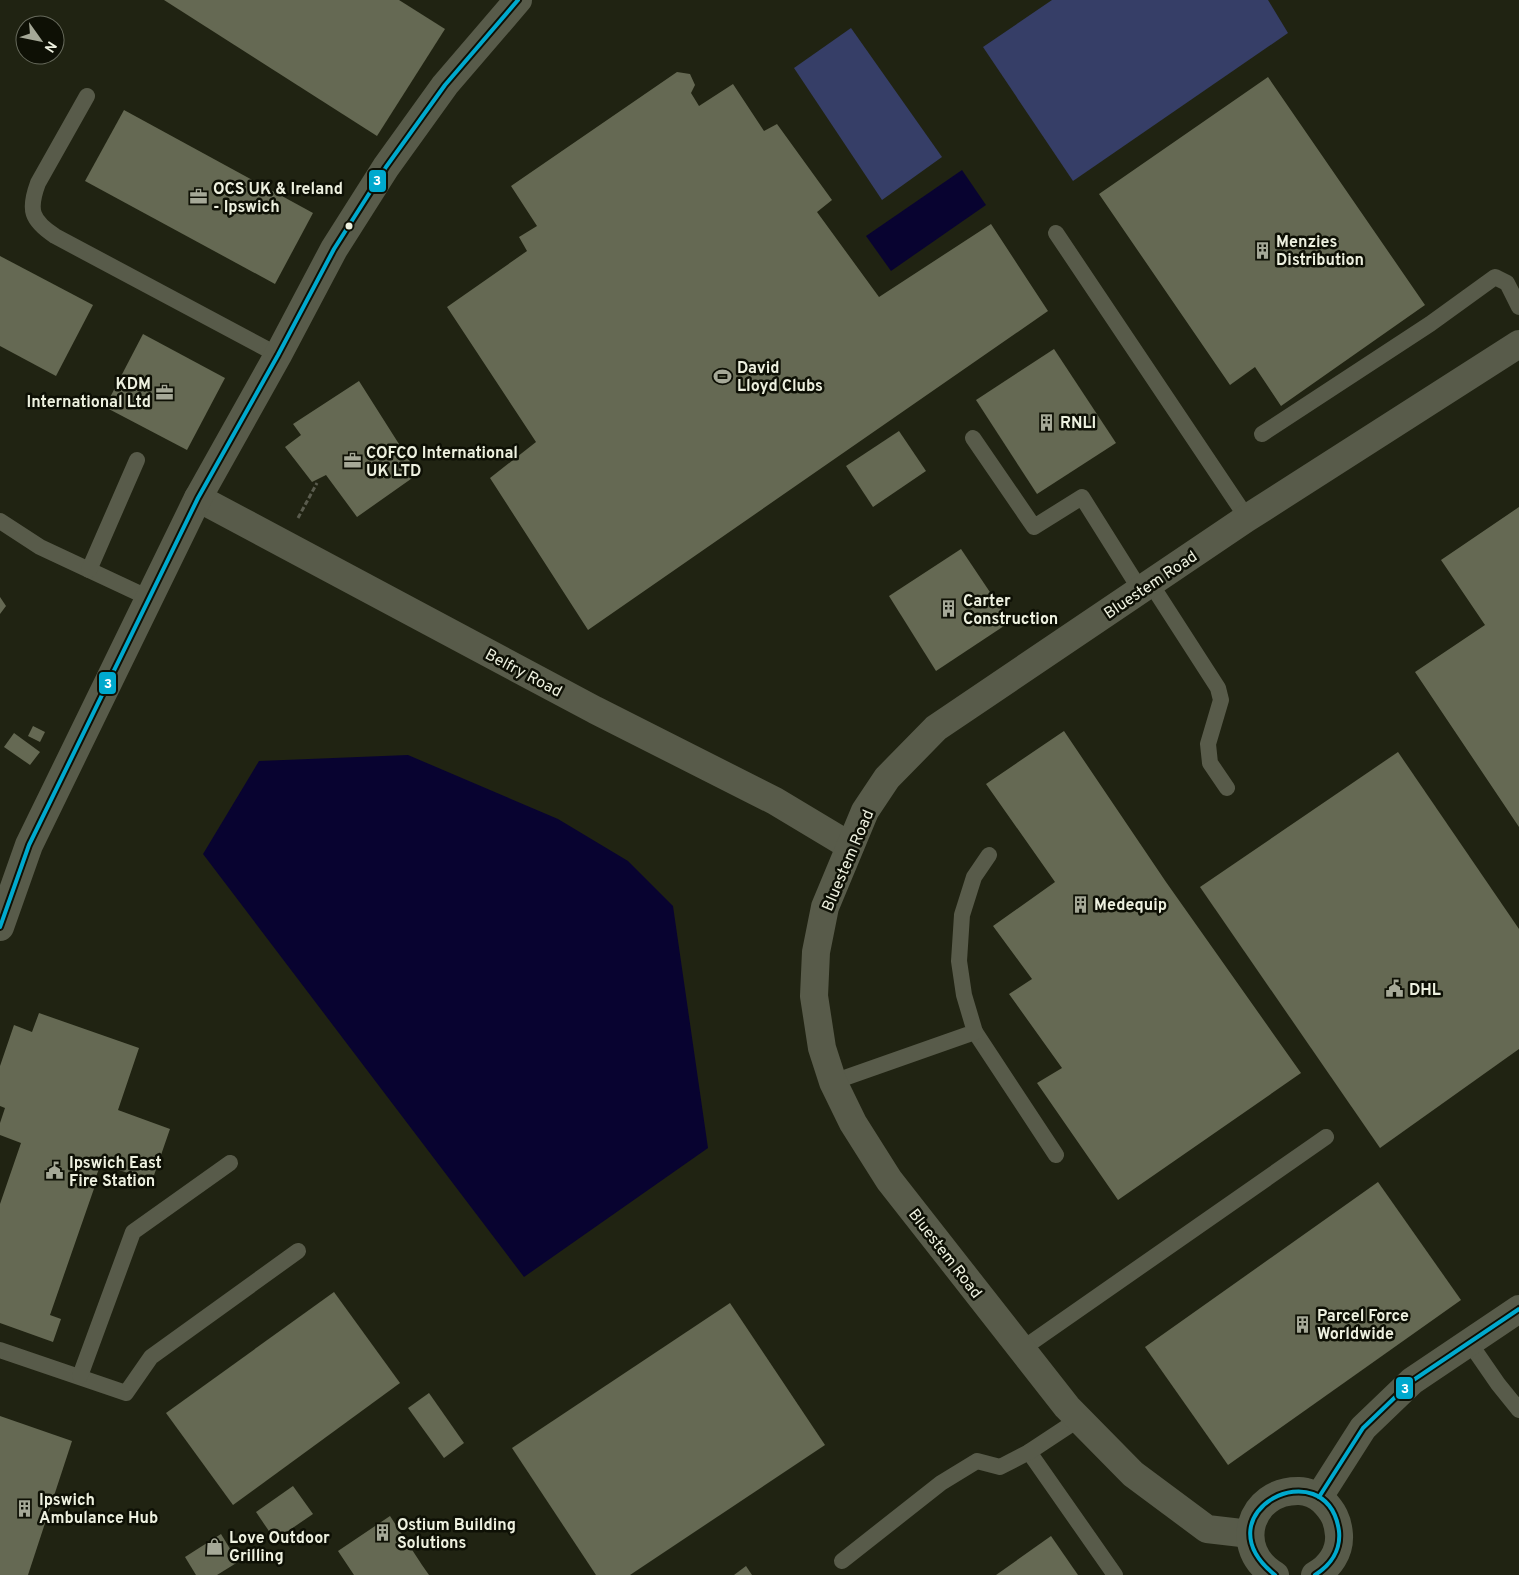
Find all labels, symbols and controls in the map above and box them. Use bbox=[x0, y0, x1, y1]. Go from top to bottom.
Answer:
north arrow bbox=[15, 15, 65, 65]
text: N bbox=[40, 37, 60, 55]
line badge: 3 bbox=[368, 169, 387, 193]
text: 3 bbox=[373, 173, 381, 190]
place label: OCS UK & Ireland - Ipswich bbox=[213, 180, 343, 218]
office icon: OCS UK & Ireland - Ipswich bbox=[189, 187, 209, 207]
unlabelled marker bbox=[344, 221, 354, 231]
place label: Menzies Distribution bbox=[1276, 233, 1364, 271]
building icon: Menzies Distribution bbox=[1252, 240, 1272, 260]
place label: David Lloyd Clubs bbox=[737, 359, 823, 397]
sports icon: David Lloyd Clubs bbox=[713, 366, 733, 386]
place label: KDM International Ltd bbox=[27, 375, 151, 413]
office icon: KDM International Ltd bbox=[155, 382, 175, 402]
building icon: RNLI bbox=[1036, 412, 1056, 432]
place label: RNLI bbox=[1060, 414, 1096, 434]
place label: COFCO International UK LTD bbox=[366, 444, 518, 482]
office icon: COFCO International UK LTD bbox=[342, 451, 362, 471]
street label: Bluestem Road bbox=[1101, 547, 1202, 624]
place label: Carter Construction bbox=[963, 592, 1058, 630]
building icon: Carter Construction bbox=[939, 599, 959, 619]
street label: Belfry Road bbox=[481, 645, 565, 702]
line badge: 3 bbox=[98, 671, 117, 695]
text: 3 bbox=[104, 676, 112, 693]
street label: Bluestem Road bbox=[818, 807, 879, 915]
building icon: Medequip bbox=[1070, 894, 1090, 914]
place label: Medequip bbox=[1094, 896, 1167, 916]
public building icon: DHL bbox=[1385, 979, 1405, 999]
place label: DHL bbox=[1409, 981, 1441, 1001]
place label: Ipswich East Fire Station bbox=[69, 1154, 162, 1192]
public building icon: Ipswich East Fire Station bbox=[45, 1161, 65, 1181]
street label: Bluestem Road bbox=[903, 1205, 986, 1303]
place label: Parcel Force Worldwide bbox=[1317, 1307, 1409, 1345]
building icon: Parcel Force Worldwide bbox=[1293, 1314, 1313, 1334]
line badge: 3 bbox=[1395, 1376, 1414, 1400]
text: 3 bbox=[1401, 1381, 1409, 1398]
place label: Ipswich Ambulance Hub bbox=[39, 1491, 158, 1529]
building icon: Ipswich Ambulance Hub bbox=[15, 1498, 35, 1518]
place label: Ostium Building Solutions bbox=[397, 1516, 516, 1554]
building icon: Ostium Building Solutions bbox=[373, 1523, 393, 1543]
place label: Love Outdoor Grilling bbox=[229, 1529, 330, 1567]
shop icon: Love Outdoor Grilling bbox=[205, 1536, 225, 1556]

